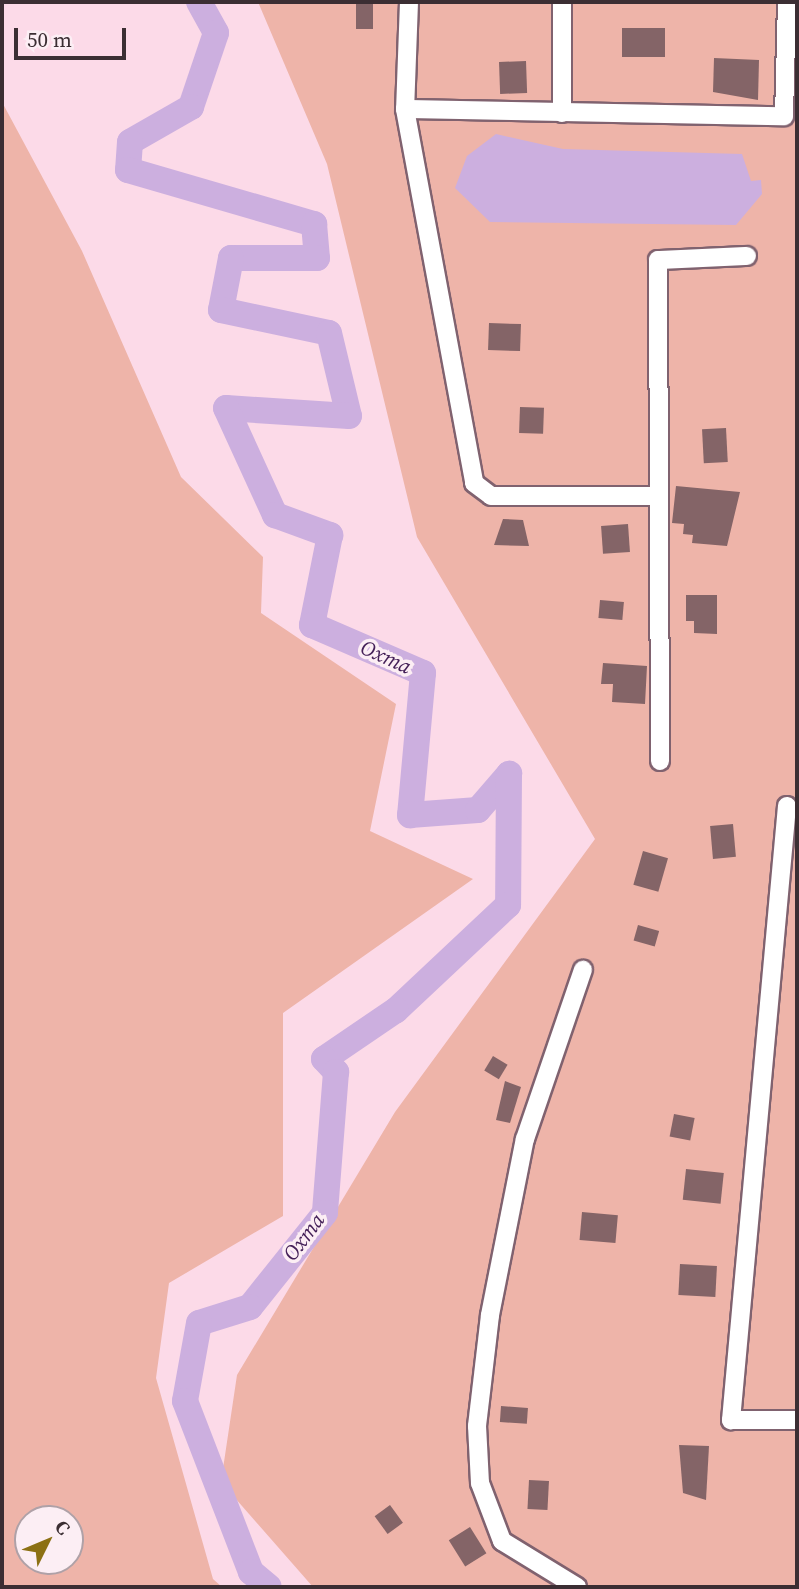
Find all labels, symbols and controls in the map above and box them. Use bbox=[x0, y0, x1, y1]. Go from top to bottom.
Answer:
scale bar bbox=[18, 14, 130, 58]
text: 50 m bbox=[27, 25, 72, 54]
water label: Охта bbox=[357, 635, 415, 679]
water label: Охта bbox=[278, 1208, 330, 1266]
north arrow bbox=[14, 1505, 84, 1575]
text: С bbox=[49, 1514, 76, 1540]

